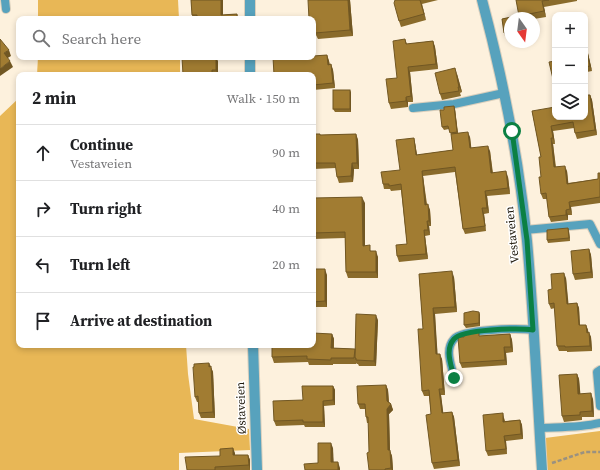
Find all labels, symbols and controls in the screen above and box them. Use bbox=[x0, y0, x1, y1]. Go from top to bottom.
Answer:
north arrow bbox=[504, 12, 540, 48]
map controls bbox=[552, 12, 588, 120]
button: + bbox=[552, 12, 588, 48]
search box bbox=[16, 16, 316, 60]
icon: search bbox=[30, 27, 52, 49]
text: Search here bbox=[62, 28, 141, 49]
button: − bbox=[552, 48, 588, 84]
button: layers bbox=[552, 84, 588, 120]
text: 2 min bbox=[32, 86, 76, 110]
text: Walk · 150 m bbox=[227, 90, 300, 107]
route start bbox=[503, 122, 521, 140]
text: Continue bbox=[70, 134, 133, 155]
icon: ahead bbox=[32, 142, 54, 164]
text: 90 m bbox=[272, 144, 300, 161]
text: Vestaveien bbox=[70, 155, 132, 172]
icon: right bbox=[32, 198, 54, 220]
text: Turn right bbox=[70, 198, 142, 219]
text: 40 m bbox=[272, 200, 300, 217]
street label: Vestaveien bbox=[501, 206, 523, 264]
icon: left bbox=[32, 254, 54, 276]
text: Turn left bbox=[70, 254, 130, 275]
text: 20 m bbox=[272, 256, 300, 273]
icon: arrive bbox=[32, 310, 54, 332]
text: Arrive at destination bbox=[70, 310, 212, 331]
route end bbox=[445, 369, 463, 387]
street label: Østaveien bbox=[232, 382, 250, 434]

